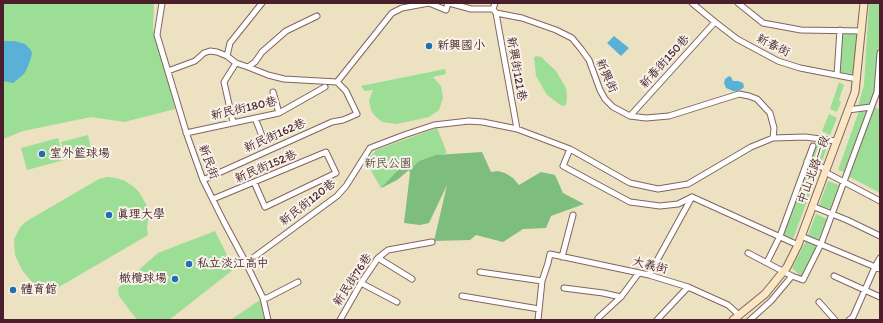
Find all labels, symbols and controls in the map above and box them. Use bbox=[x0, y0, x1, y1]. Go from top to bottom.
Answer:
street label: 新春街150巷 bbox=[637, 32, 693, 92]
street label: 新春街 bbox=[754, 32, 792, 60]
street label: 新興街121巷 bbox=[503, 36, 529, 102]
place label: 新興國小 bbox=[437, 39, 485, 53]
marker: 新興國小 bbox=[424, 41, 434, 51]
street label: 新興街 bbox=[592, 57, 620, 95]
street label: 新民街180巷 bbox=[209, 94, 279, 124]
street label: 新民街162巷 bbox=[242, 116, 308, 156]
street label: 中山北路一段 bbox=[795, 134, 833, 206]
street label: 新民街 bbox=[195, 143, 221, 181]
place label: 室外籃球場 bbox=[50, 147, 110, 161]
street label: 新民街152巷 bbox=[233, 147, 299, 187]
marker: 室外籃球場 bbox=[37, 149, 47, 159]
park label: 新民公園 bbox=[364, 157, 412, 171]
street label: 新民街120巷 bbox=[277, 177, 339, 229]
place label: 真理大學 bbox=[117, 208, 165, 222]
marker: 真理大學 bbox=[104, 210, 114, 220]
street label: 新民街76巷 bbox=[331, 251, 375, 309]
street label: 大義街 bbox=[631, 255, 669, 277]
place label: 私立淡江高中 bbox=[197, 257, 269, 271]
marker: 私立淡江高中 bbox=[184, 259, 194, 269]
place label: 橄欖球場 bbox=[119, 272, 167, 286]
marker: 橄欖球場 bbox=[170, 274, 180, 284]
place label: 體育館 bbox=[21, 283, 57, 297]
marker: 體育館 bbox=[8, 285, 18, 295]

